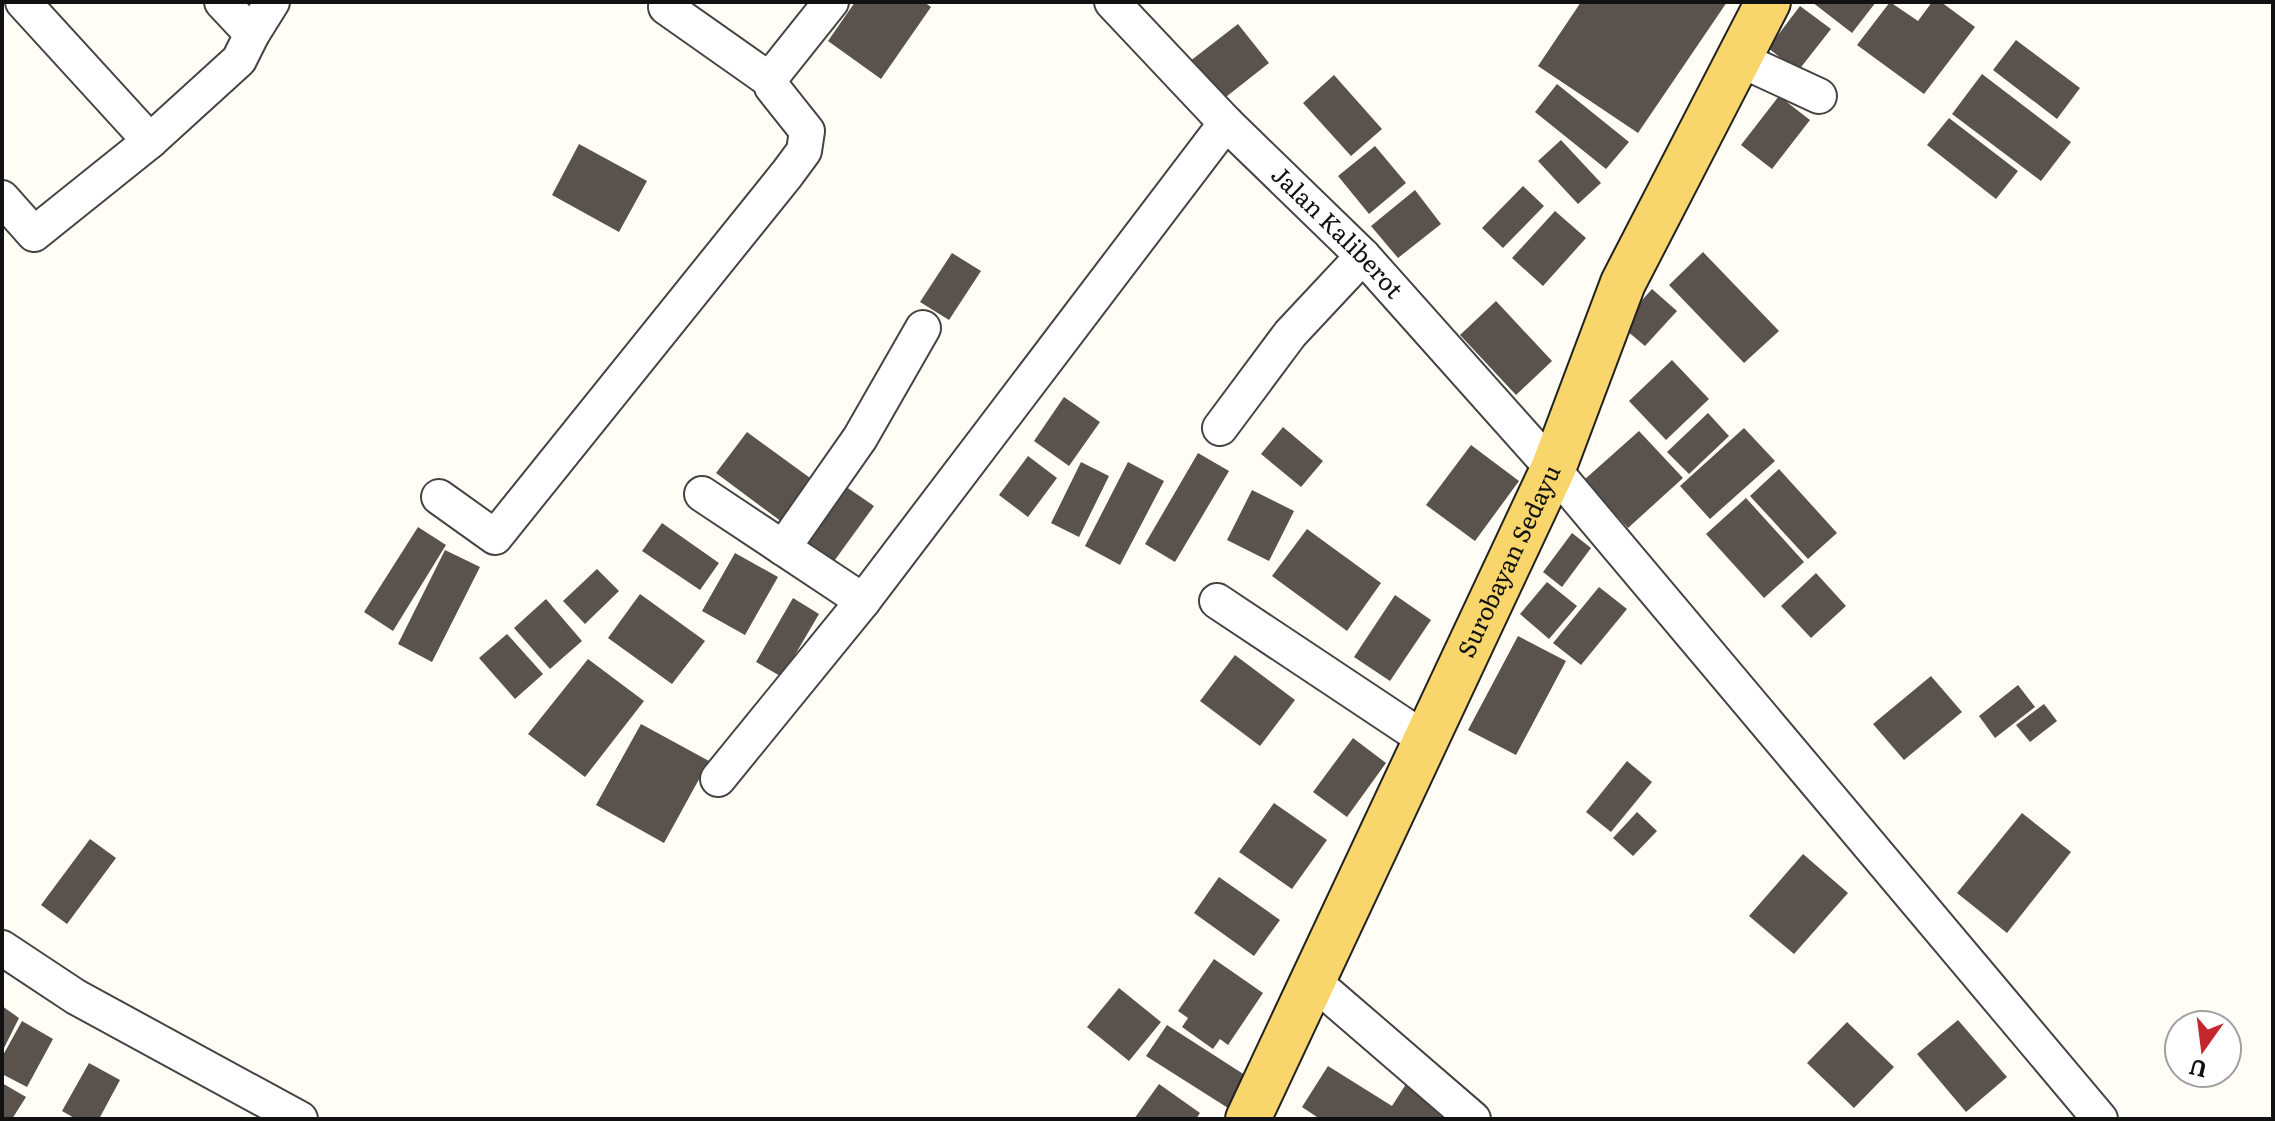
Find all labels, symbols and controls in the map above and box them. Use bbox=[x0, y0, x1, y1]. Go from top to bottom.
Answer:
street label: Jalan Kaliberot bbox=[1265, 156, 1413, 305]
street label: Surobayan Sedayu bbox=[1447, 458, 1568, 662]
north arrow bbox=[2163, 1009, 2243, 1089]
text: U bbox=[2185, 1052, 2210, 1088]

